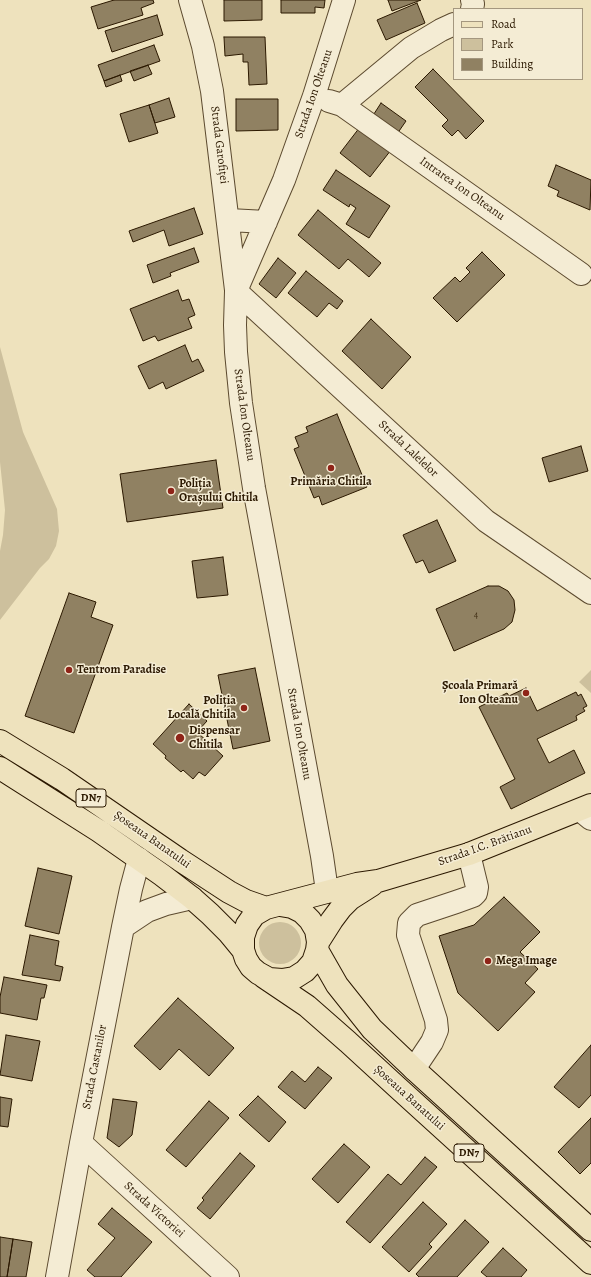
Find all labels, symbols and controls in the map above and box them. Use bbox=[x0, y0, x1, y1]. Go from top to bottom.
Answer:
legend bbox=[453, 8, 583, 80]
text: Road bbox=[491, 16, 516, 32]
text: Park bbox=[491, 36, 514, 52]
street label: Strada Ion Olteanu bbox=[292, 48, 336, 140]
text: Building bbox=[491, 56, 533, 72]
street label: Strada Garofiței bbox=[207, 105, 231, 185]
street label: Intrarea Ion Olteanu bbox=[417, 154, 507, 224]
street label: Strada Ion Olteanu bbox=[230, 368, 258, 462]
street label: Strada Lalelelor bbox=[375, 418, 441, 480]
marker: Primăria Chitila bbox=[326, 463, 336, 473]
place label: Primăria Chitila bbox=[290, 475, 372, 489]
place label: Poliția Orașului Chitila bbox=[179, 477, 258, 505]
marker: Poliția Orașului Chitila bbox=[166, 486, 176, 496]
house number: 4 bbox=[474, 610, 478, 622]
place label: Tentrom Paradise bbox=[77, 663, 166, 677]
marker: Tentrom Paradise bbox=[64, 665, 74, 675]
place label: Școala Primară Ion Olteanu bbox=[442, 679, 518, 707]
street label: Strada Ion Olteanu bbox=[284, 687, 314, 781]
marker: Școala Primară Ion Olteanu bbox=[521, 688, 531, 698]
place label: Poliția Locală Chitila bbox=[168, 694, 236, 722]
marker: Poliția Locală Chitila bbox=[239, 703, 249, 713]
place label: Dispensar Chitila bbox=[189, 724, 240, 752]
marker: Dispensar Chitila bbox=[174, 732, 186, 744]
road number: DN7 bbox=[76, 789, 106, 807]
street label: Șoseaua Banatului bbox=[111, 808, 193, 872]
street label: Strada I.C. Brătianu bbox=[436, 822, 534, 870]
place label: Mega Image bbox=[496, 954, 557, 968]
marker: Mega Image bbox=[483, 956, 493, 966]
street label: Strada Castanilor bbox=[80, 1024, 110, 1110]
street label: Șoseaua Banatului bbox=[371, 1062, 447, 1134]
road number: DN7 bbox=[454, 1144, 484, 1162]
street label: Strada Victoriei bbox=[121, 1179, 187, 1241]

